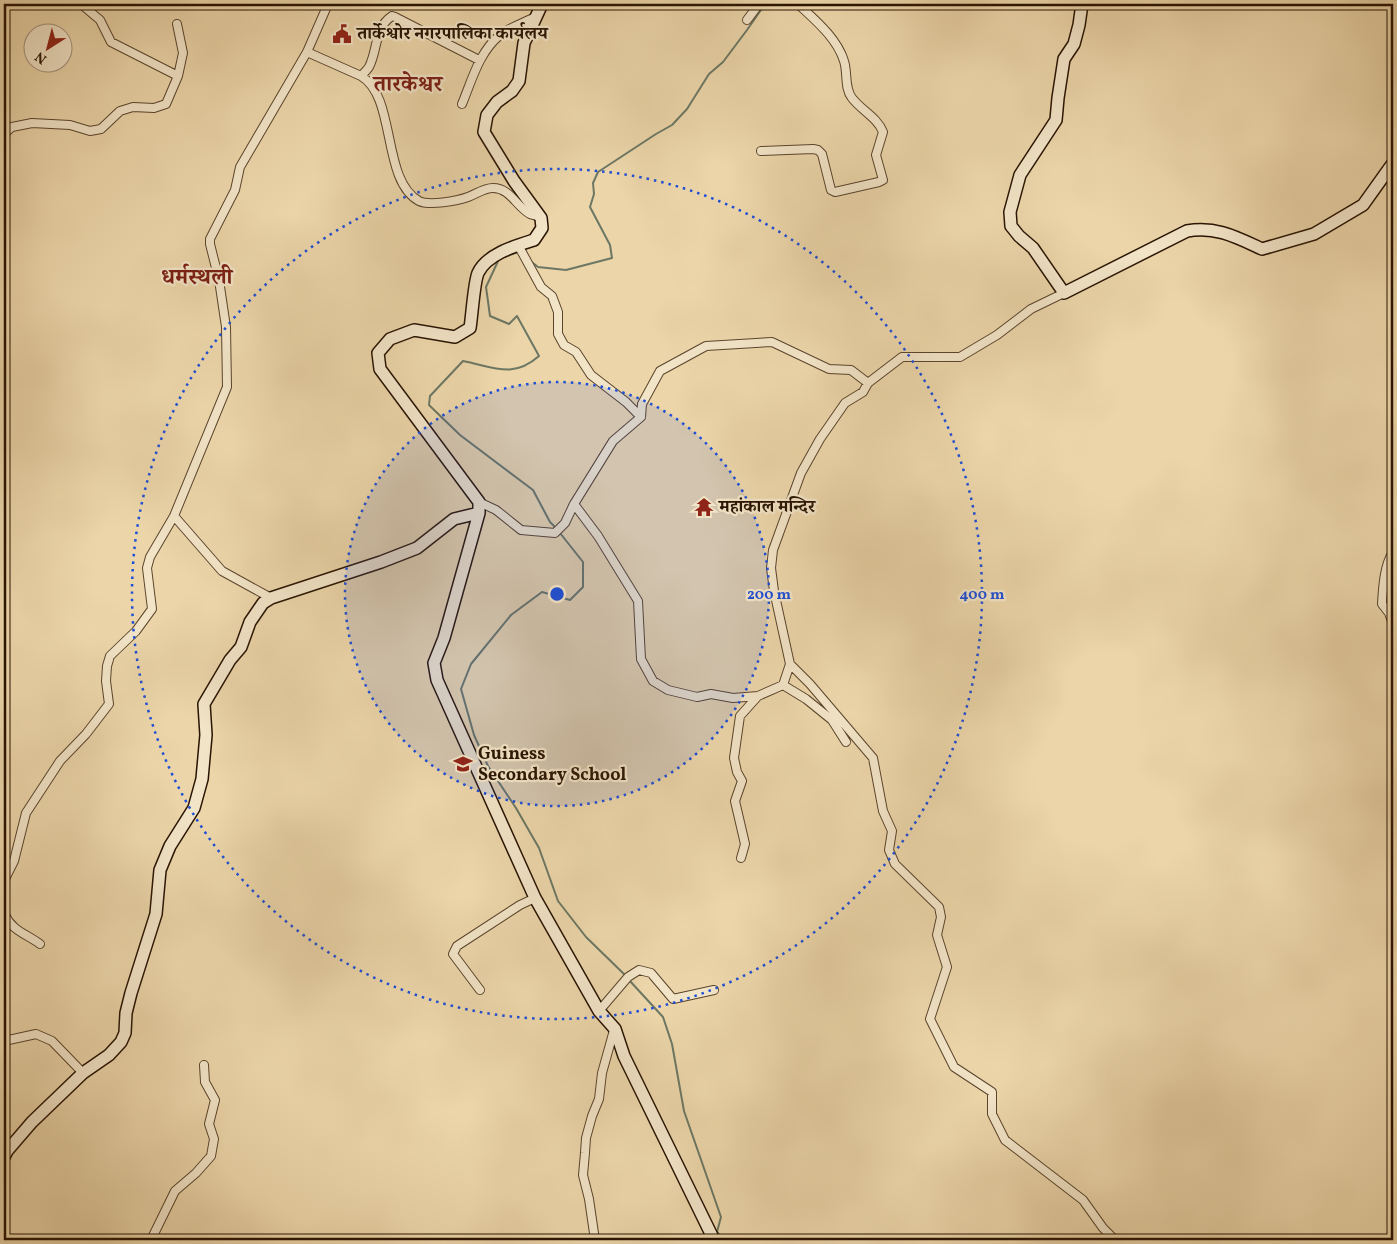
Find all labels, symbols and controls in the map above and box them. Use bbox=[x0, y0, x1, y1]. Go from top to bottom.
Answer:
place label: तार्केश्वोर नगरपालिका कार्यलय bbox=[355, 21, 549, 47]
north arrow bbox=[22, 22, 72, 72]
public building icon: तार्केश्वोर नगरपालिका कार्यलय bbox=[331, 23, 353, 45]
text: N bbox=[32, 47, 51, 68]
district label: तारकेश्वर bbox=[372, 70, 444, 101]
district label: धर्मस्थली bbox=[162, 263, 235, 294]
place label: महांकाल मन्दिर bbox=[717, 495, 817, 520]
temple icon: महांकाल मन्दिर bbox=[693, 496, 715, 518]
centre of rings bbox=[548, 585, 566, 603]
text: 200 m bbox=[747, 585, 791, 606]
text: 400 m bbox=[960, 585, 1005, 606]
place label: Guiness Secondary School bbox=[478, 742, 627, 788]
school or university icon: Guiness Secondary School bbox=[452, 753, 474, 775]

